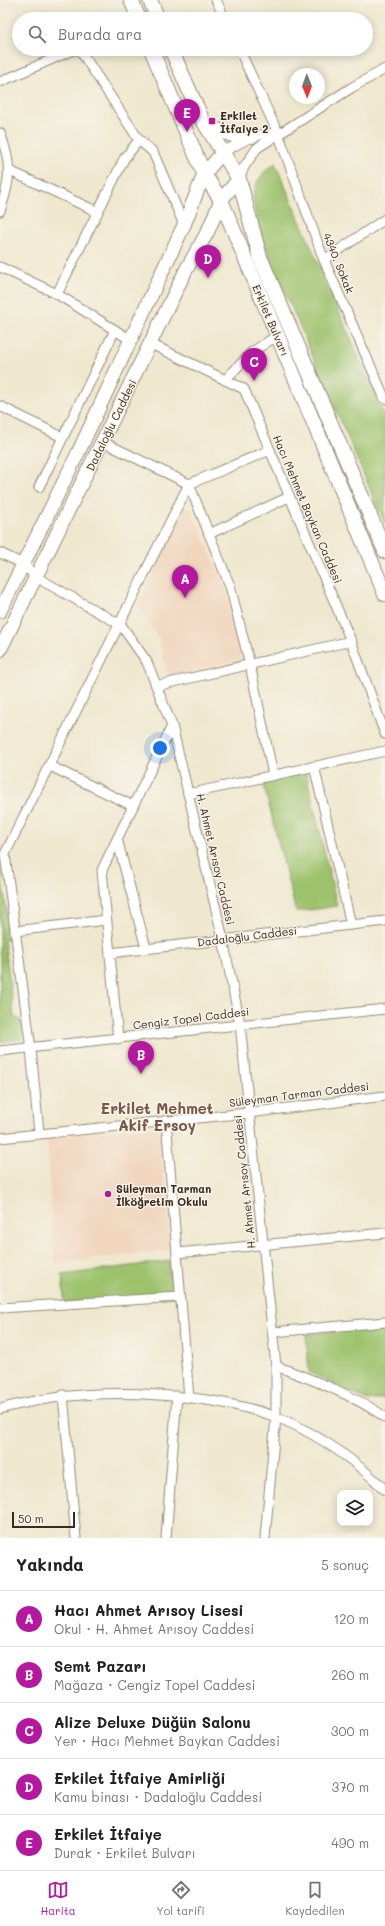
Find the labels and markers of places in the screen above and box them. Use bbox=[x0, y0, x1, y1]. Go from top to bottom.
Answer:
pin: E bbox=[174, 99, 200, 132]
place label: Erkilet İtfaiye 2 bbox=[220, 108, 268, 136]
marker: Erkilet İtfaiye 2 bbox=[207, 116, 217, 126]
pin: D bbox=[195, 245, 221, 278]
pin: C bbox=[241, 348, 267, 381]
pin: A bbox=[172, 565, 198, 598]
pin: B bbox=[128, 1041, 154, 1074]
place label: Süleyman Tarman İlköğretim Okulu bbox=[116, 1181, 211, 1209]
marker: Süleyman Tarman İlköğretim Okulu bbox=[103, 1189, 113, 1199]

